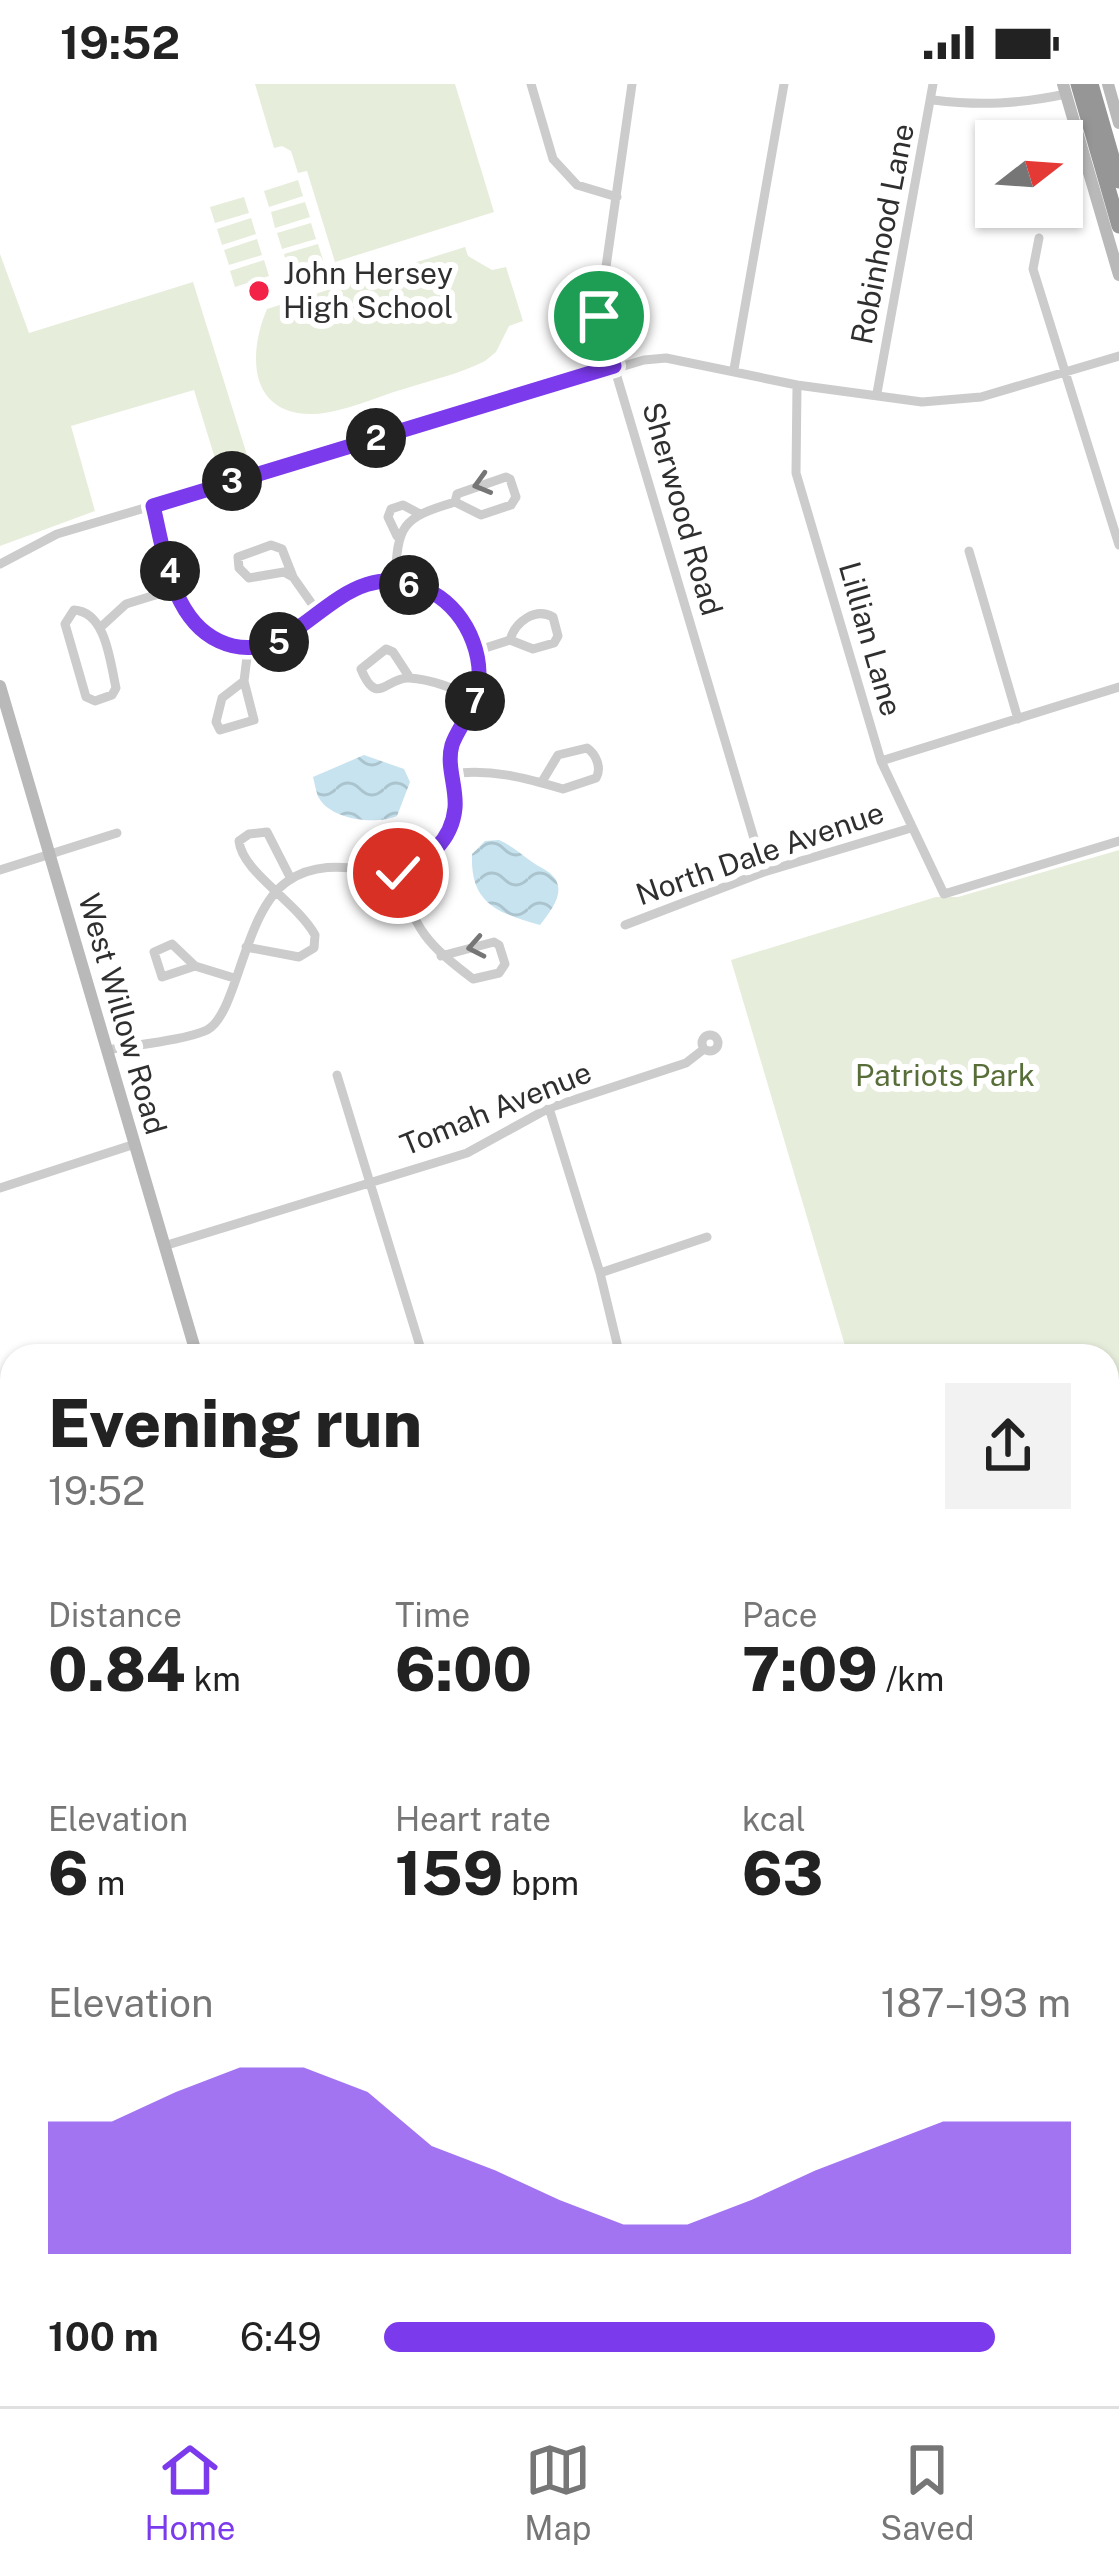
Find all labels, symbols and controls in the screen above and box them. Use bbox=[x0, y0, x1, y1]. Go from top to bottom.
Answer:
text: 19:52 bbox=[60, 16, 180, 69]
north arrow bbox=[975, 120, 1083, 228]
map controls bbox=[975, 120, 1083, 228]
street label: Robinhood Lane bbox=[843, 121, 921, 347]
place label: John Hersey High School bbox=[283, 255, 453, 325]
pin bbox=[548, 265, 650, 367]
marker: John Hersey High School bbox=[246, 278, 272, 304]
icon: arrive bbox=[566, 283, 632, 349]
street label: Sherwood Road bbox=[635, 398, 731, 619]
pin: 2 bbox=[346, 408, 406, 468]
text: 2 bbox=[366, 419, 386, 457]
pin: 3 bbox=[202, 451, 262, 511]
text: 3 bbox=[221, 462, 243, 500]
one-way arrow bbox=[472, 470, 493, 495]
pin: 4 bbox=[140, 541, 200, 601]
text: 4 bbox=[159, 552, 181, 590]
pin: 6 bbox=[379, 555, 439, 615]
street label: Lillian Lane bbox=[832, 557, 910, 720]
text: 6 bbox=[398, 566, 420, 604]
pin: 5 bbox=[249, 612, 309, 672]
text: 5 bbox=[268, 623, 290, 661]
pin: 7 bbox=[445, 671, 505, 731]
text: 7 bbox=[465, 682, 485, 720]
street label: North Dale Avenue bbox=[631, 794, 888, 912]
pin bbox=[347, 822, 449, 924]
icon: check bbox=[365, 840, 431, 906]
street label: West Willow Road bbox=[71, 889, 175, 1138]
one-way arrow bbox=[466, 933, 486, 959]
street label: Tomah Avenue bbox=[395, 1053, 596, 1163]
park label: Patriots Park bbox=[855, 1057, 1035, 1093]
button: share bbox=[945, 1383, 1071, 1509]
text: Evening run bbox=[48, 1384, 422, 1462]
text: 19:52 bbox=[48, 1468, 145, 1514]
text: Distance bbox=[48, 1596, 182, 1634]
text: Time bbox=[395, 1596, 470, 1634]
text: Pace bbox=[742, 1596, 817, 1634]
text: 0.84 bbox=[48, 1634, 186, 1705]
text: 6:00 bbox=[395, 1634, 532, 1705]
text: 7:09 bbox=[742, 1634, 878, 1705]
text: km bbox=[186, 1660, 241, 1698]
text: /km bbox=[878, 1660, 944, 1698]
text: Elevation bbox=[48, 1800, 188, 1838]
text: Heart rate bbox=[395, 1800, 551, 1838]
text: kcal bbox=[742, 1800, 806, 1838]
text: 6 bbox=[48, 1838, 89, 1909]
text: 159 bbox=[395, 1838, 503, 1909]
text: 63 bbox=[742, 1838, 823, 1909]
text: m bbox=[89, 1864, 125, 1902]
text: bpm bbox=[503, 1864, 579, 1902]
text: Elevation bbox=[48, 1980, 214, 2026]
text: 187–193 m bbox=[881, 1980, 1071, 2026]
text: 100 m bbox=[48, 2314, 159, 2360]
text: 6:49 bbox=[240, 2314, 322, 2360]
tab: Home bbox=[144, 2437, 235, 2547]
tab: Map bbox=[524, 2437, 591, 2547]
tab: Saved bbox=[880, 2437, 975, 2547]

